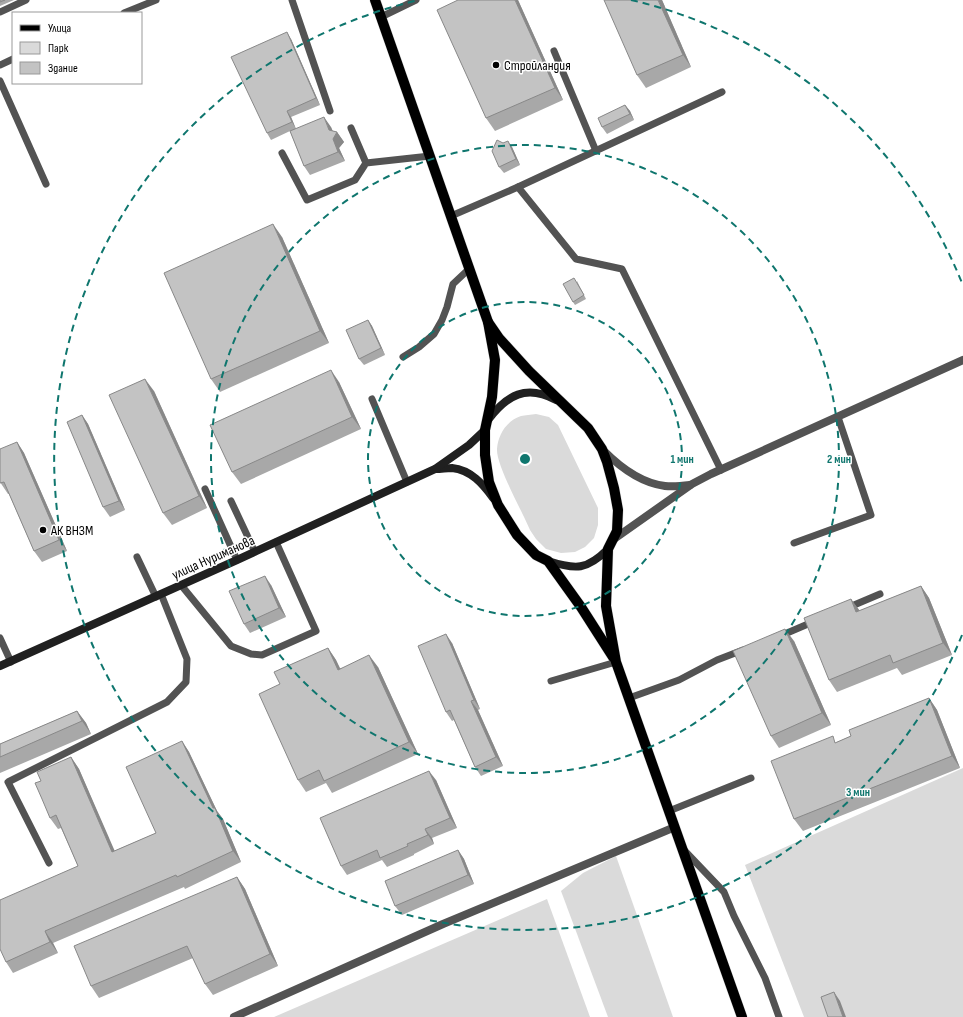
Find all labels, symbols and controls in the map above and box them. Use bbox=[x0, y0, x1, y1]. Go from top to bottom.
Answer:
legend bbox=[12, 12, 142, 84]
text: Улица bbox=[48, 21, 72, 36]
text: Парк bbox=[48, 41, 69, 56]
place label: Стройландия bbox=[504, 57, 571, 74]
marker: Стройландия bbox=[491, 60, 501, 70]
text: Здание bbox=[48, 61, 78, 76]
centre of rings bbox=[518, 452, 532, 466]
text: 1 мин bbox=[670, 452, 694, 467]
text: 2 мин bbox=[827, 452, 851, 467]
place label: АК ВНЗМ bbox=[50, 522, 93, 539]
marker: АК ВНЗМ bbox=[38, 525, 48, 535]
street label: улица Нуриманова bbox=[169, 532, 257, 583]
text: 3 мин bbox=[846, 785, 870, 800]

